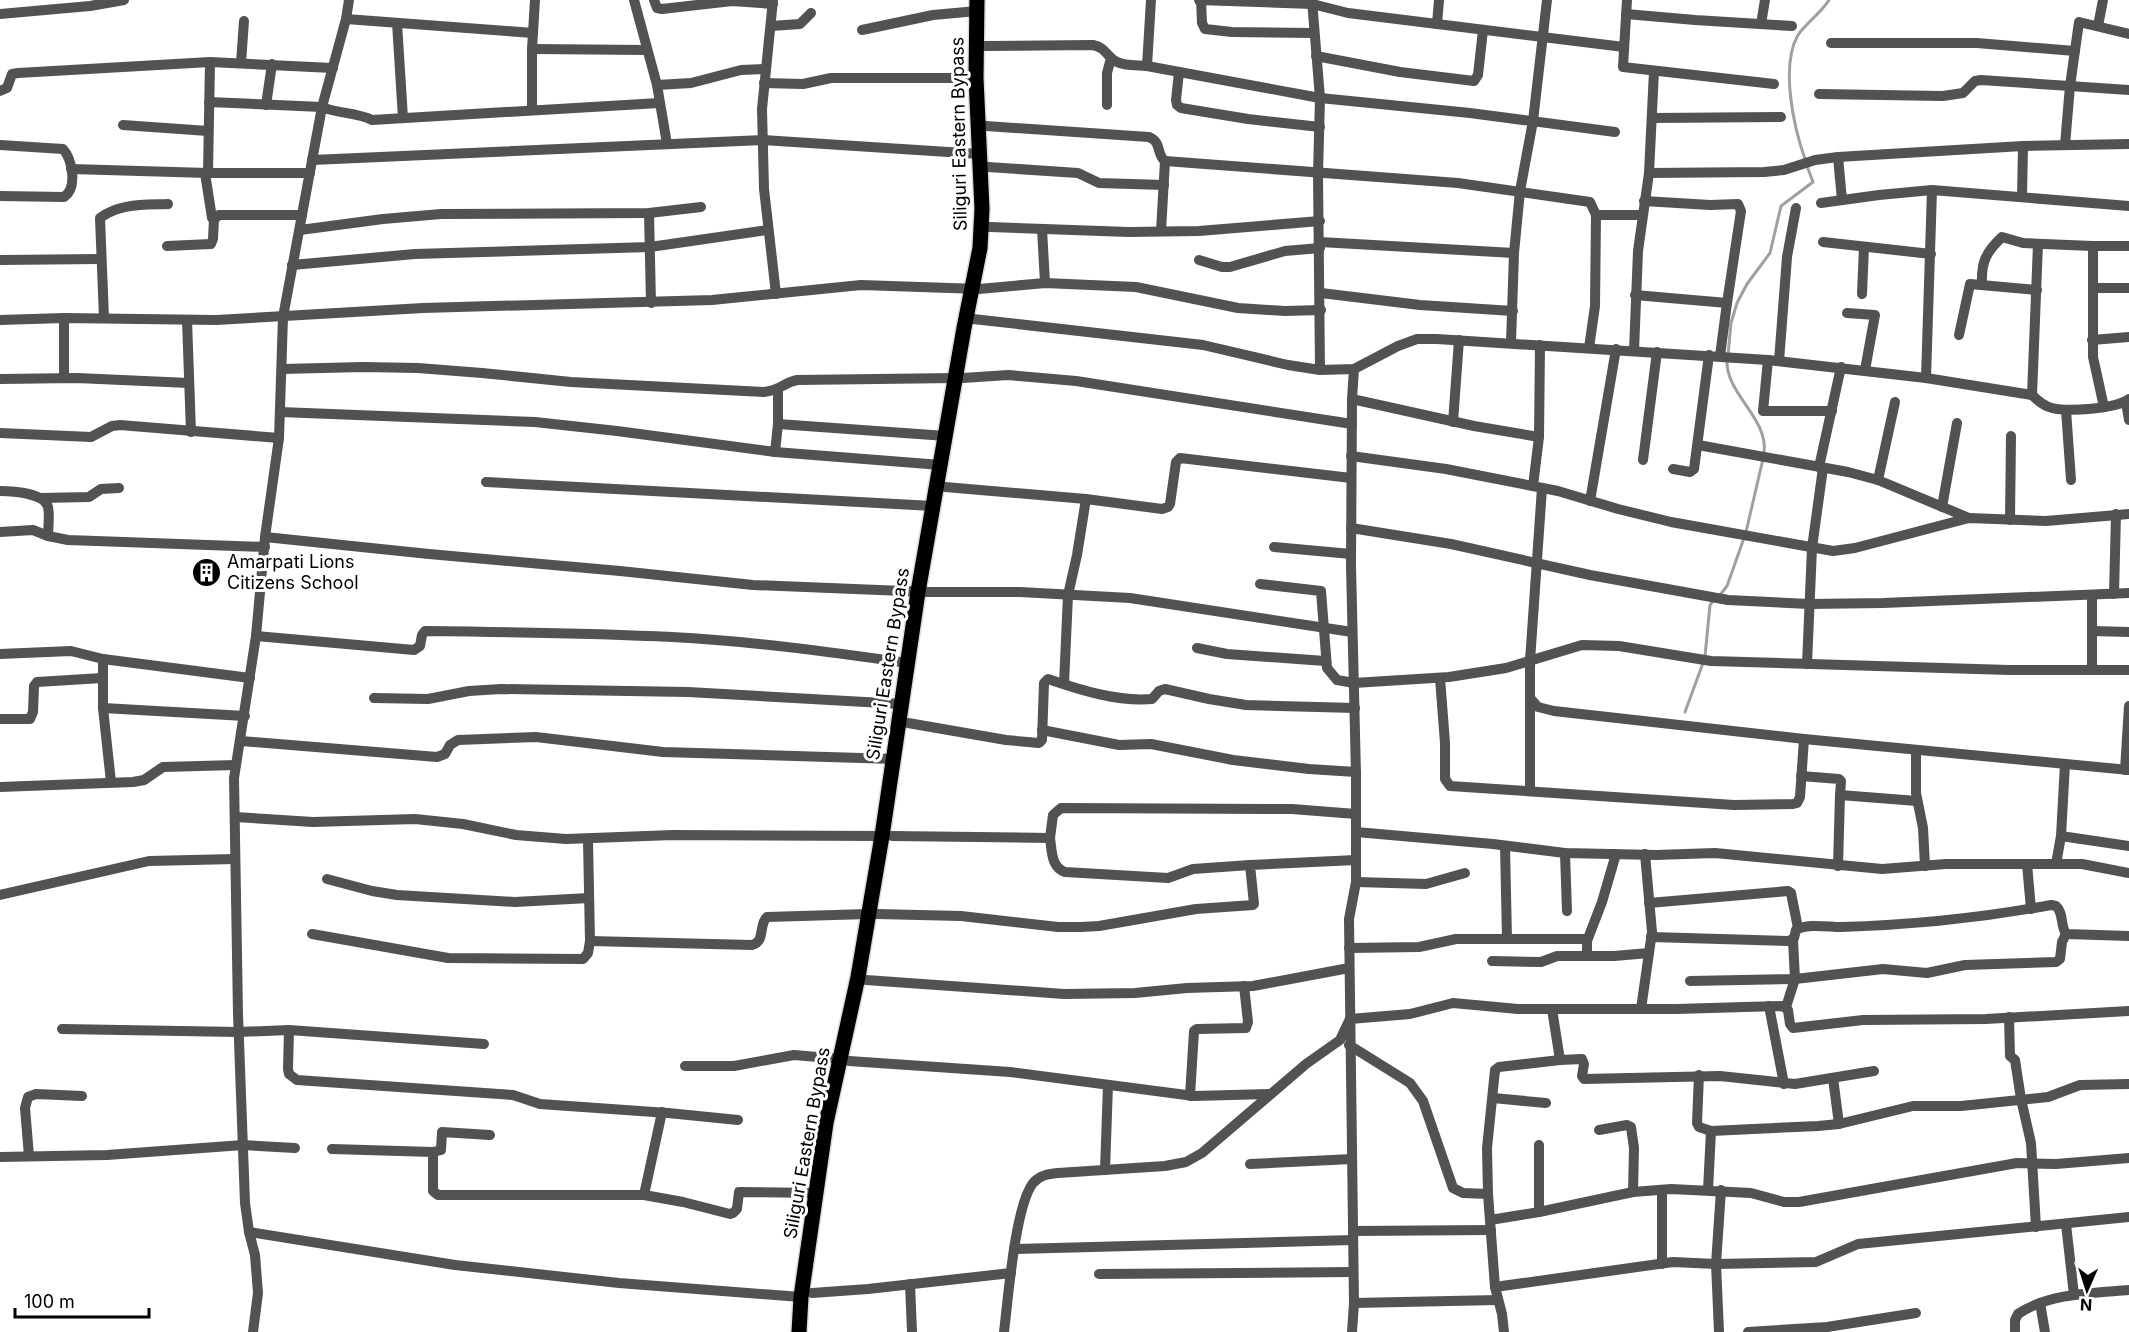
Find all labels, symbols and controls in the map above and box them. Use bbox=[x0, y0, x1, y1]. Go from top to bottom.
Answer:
street label: Siliguri Eastern Bypass bbox=[946, 37, 971, 231]
place label: Amarpati Lions Citizens School bbox=[227, 551, 359, 593]
building icon: Amarpati Lions Citizens School bbox=[190, 556, 222, 588]
street label: Siliguri Eastern Bypass bbox=[862, 566, 913, 762]
street label: Siliguri Eastern Bypass bbox=[779, 1045, 834, 1240]
north arrow bbox=[2057, 1260, 2117, 1320]
scale bar bbox=[15, 1281, 148, 1319]
text: 100 m bbox=[24, 1291, 75, 1312]
text: N bbox=[2080, 1295, 2093, 1315]

